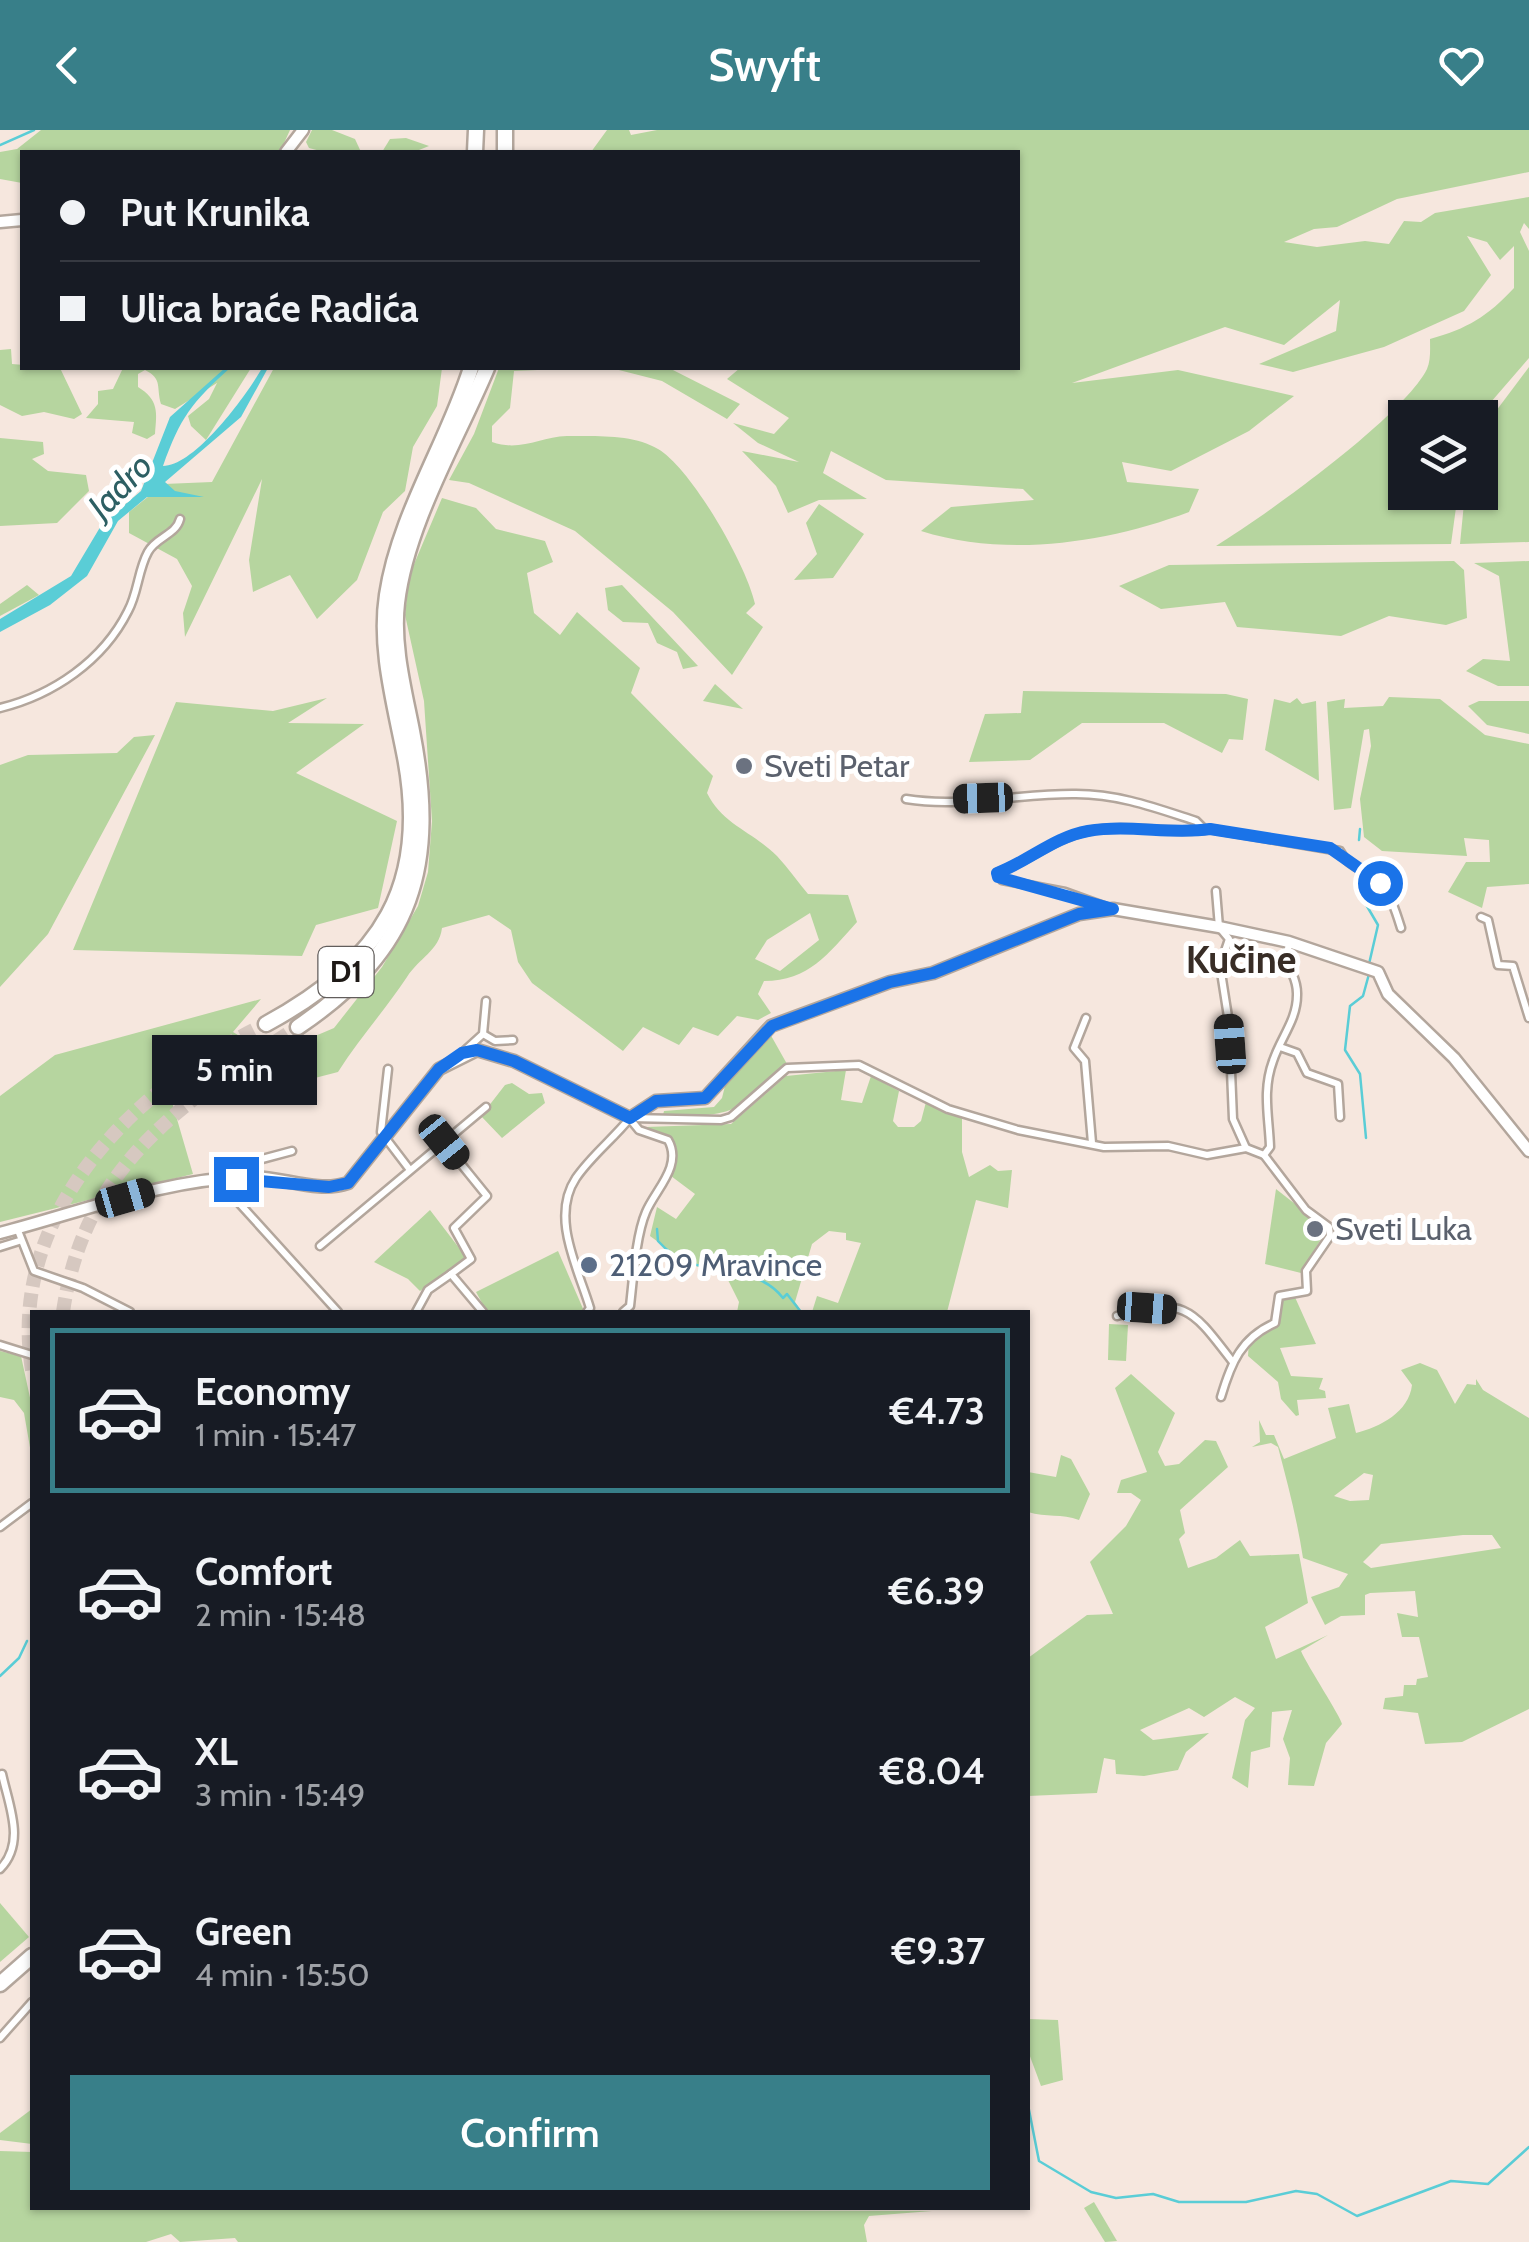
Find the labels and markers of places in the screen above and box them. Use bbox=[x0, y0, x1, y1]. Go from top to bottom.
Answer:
place label: Sveti Petar bbox=[764, 746, 910, 785]
marker: Sveti Petar bbox=[733, 755, 755, 777]
place label: Sveti Luka bbox=[1335, 1209, 1473, 1248]
marker: Sveti Luka bbox=[1304, 1218, 1326, 1240]
place label: 21209 Mravince bbox=[609, 1245, 822, 1284]
marker: 21209 Mravince bbox=[578, 1254, 600, 1276]

